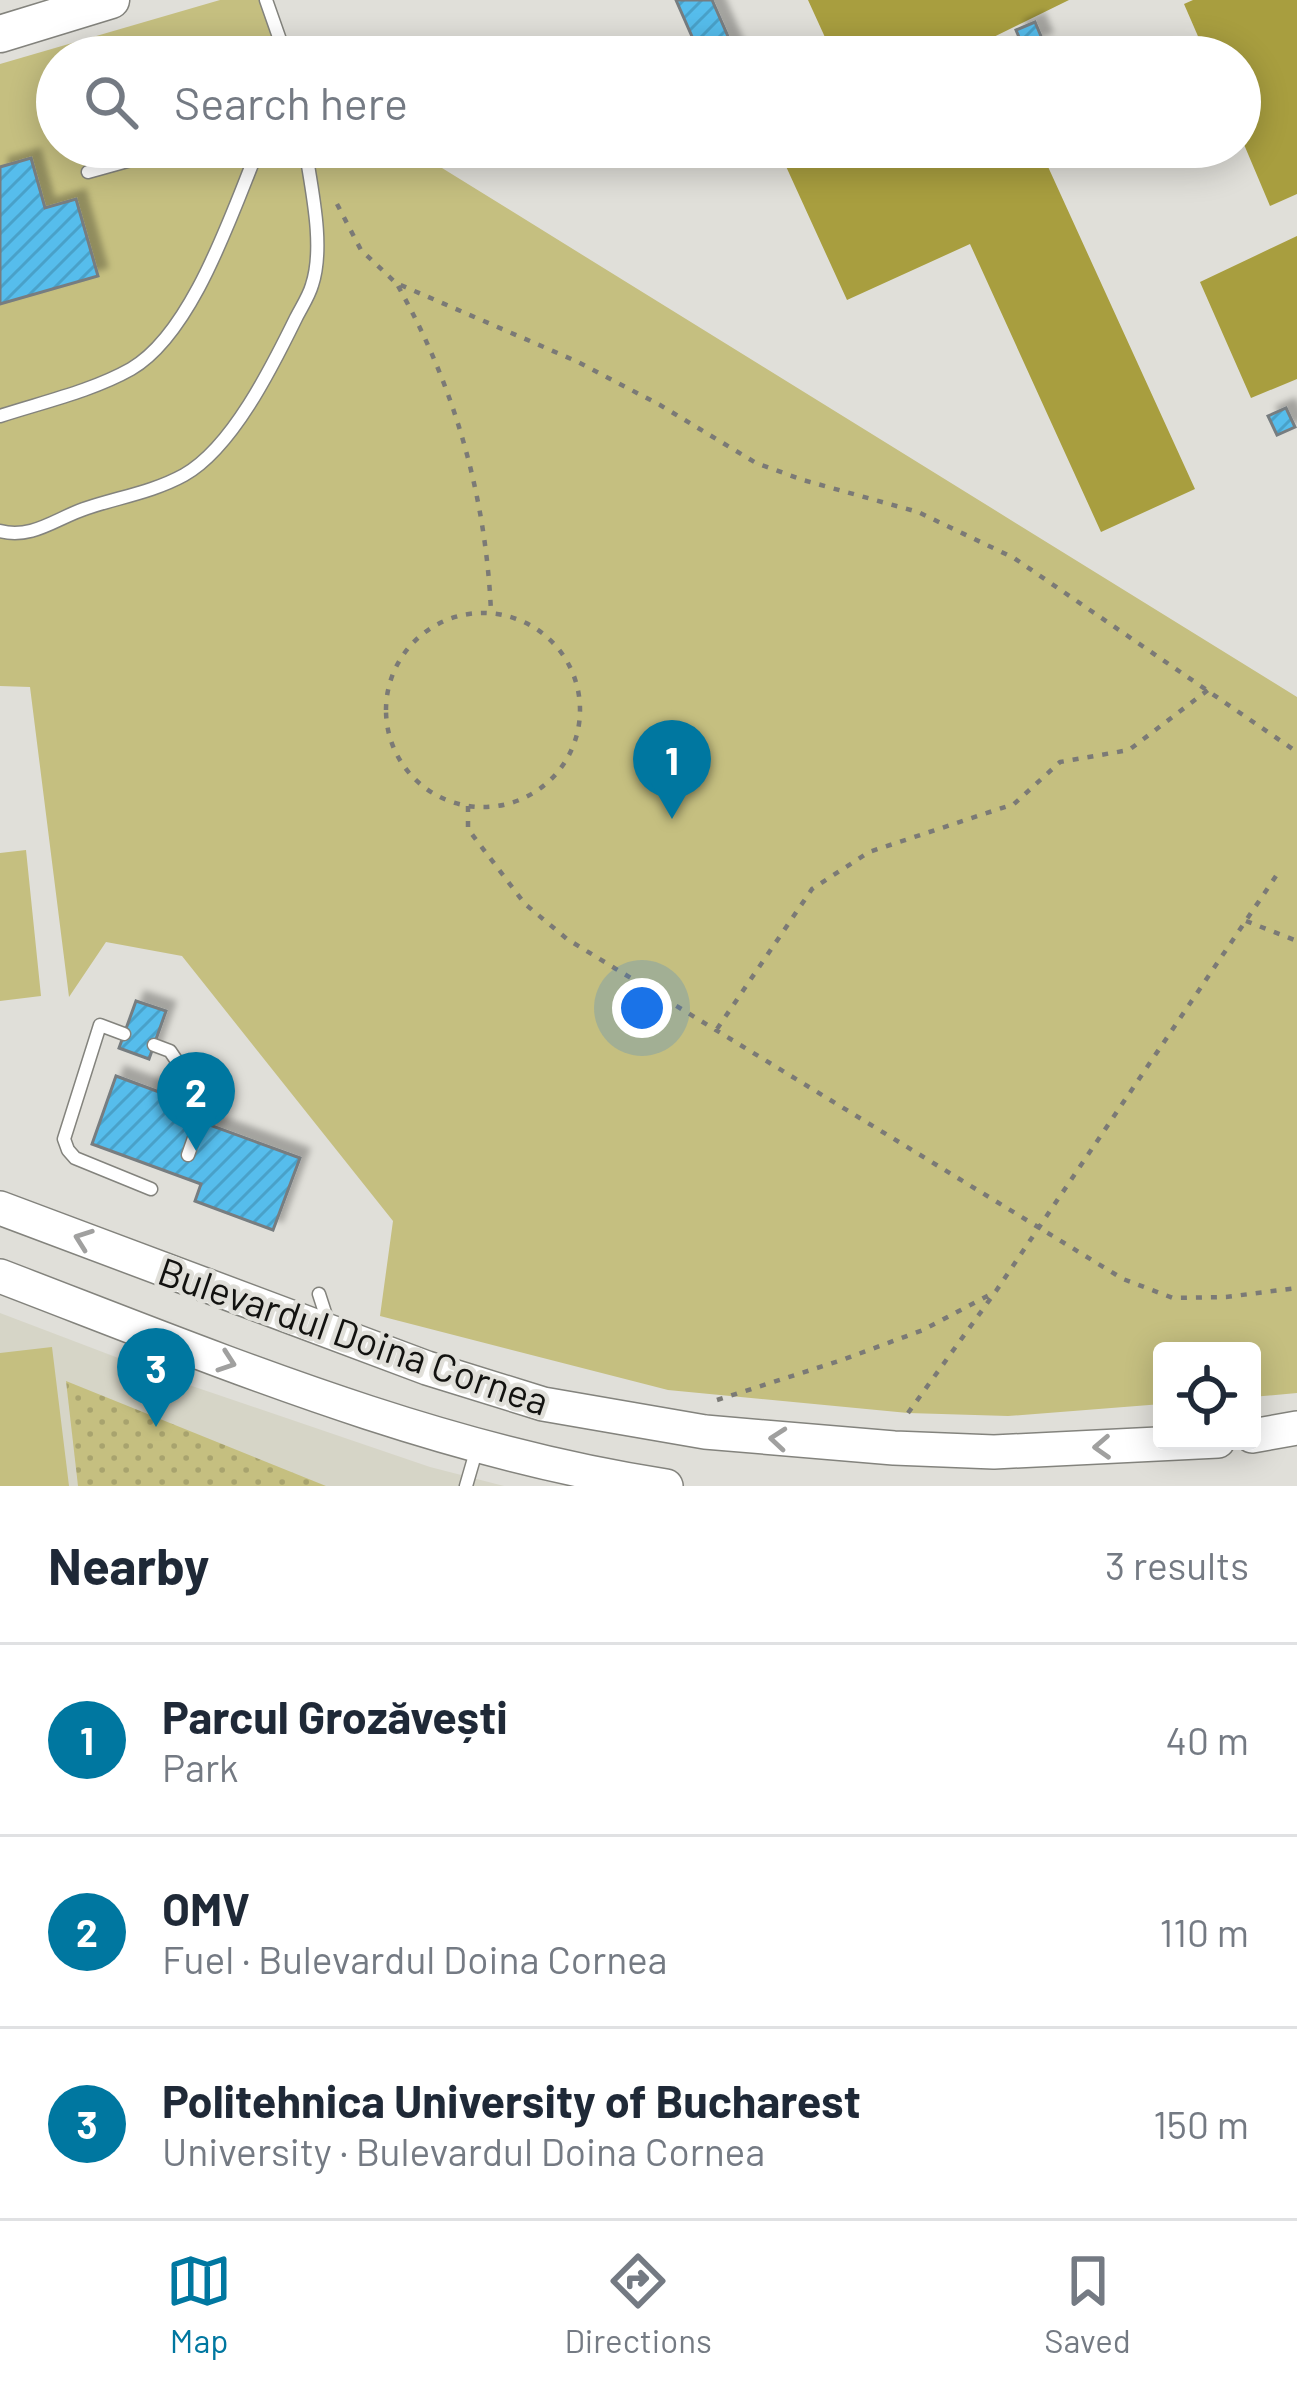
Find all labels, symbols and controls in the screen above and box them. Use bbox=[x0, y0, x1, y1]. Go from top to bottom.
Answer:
search box bbox=[36, 36, 1261, 168]
icon: search bbox=[78, 69, 144, 135]
text: Search here bbox=[174, 75, 408, 129]
pin: 1 bbox=[633, 720, 711, 819]
your location bbox=[612, 978, 672, 1038]
pin: 2 bbox=[157, 1052, 235, 1151]
one-way arrow bbox=[74, 1229, 95, 1254]
street label: Bulevardul Doina Cornea bbox=[153, 1246, 555, 1424]
pin: 3 bbox=[117, 1328, 195, 1427]
map controls bbox=[1153, 1342, 1261, 1450]
button: locate bbox=[1153, 1342, 1261, 1450]
one-way arrow bbox=[215, 1348, 236, 1372]
one-way arrow bbox=[768, 1427, 787, 1452]
one-way arrow bbox=[1092, 1434, 1111, 1460]
text: Nearby bbox=[48, 1534, 209, 1595]
text: 3 results bbox=[1105, 1541, 1249, 1588]
text: Parcul Grozăvești bbox=[162, 1689, 508, 1743]
text: 1 bbox=[80, 1716, 94, 1763]
text: 40 m bbox=[1165, 1716, 1249, 1763]
text: Park bbox=[162, 1743, 239, 1790]
text: OMV bbox=[162, 1881, 250, 1935]
text: 2 bbox=[76, 1908, 98, 1955]
text: 110 m bbox=[1159, 1908, 1249, 1955]
text: Fuel · Bulevardul Doina Cornea bbox=[162, 1935, 667, 1982]
text: Politehnica University of Bucharest bbox=[162, 2073, 861, 2127]
text: 3 bbox=[76, 2100, 98, 2147]
text: 150 m bbox=[1153, 2100, 1249, 2147]
text: University · Bulevardul Doina Cornea bbox=[162, 2127, 765, 2174]
tab: Map bbox=[166, 2248, 232, 2360]
tab: Directions bbox=[564, 2248, 712, 2360]
tab: Saved bbox=[1044, 2248, 1131, 2360]

